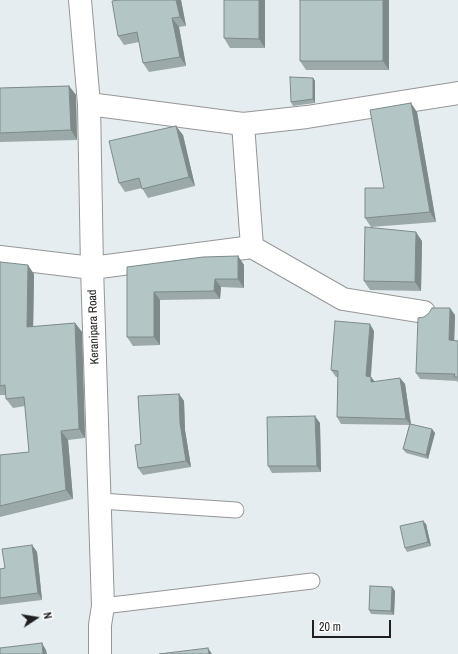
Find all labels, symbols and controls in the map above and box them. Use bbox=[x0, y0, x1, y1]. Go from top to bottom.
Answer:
street label: Keranipara Road bbox=[85, 289, 103, 365]
north arrow bbox=[16, 598, 56, 638]
text: N bbox=[40, 611, 55, 620]
scale bar bbox=[314, 612, 393, 638]
text: 20 m bbox=[319, 619, 341, 635]

